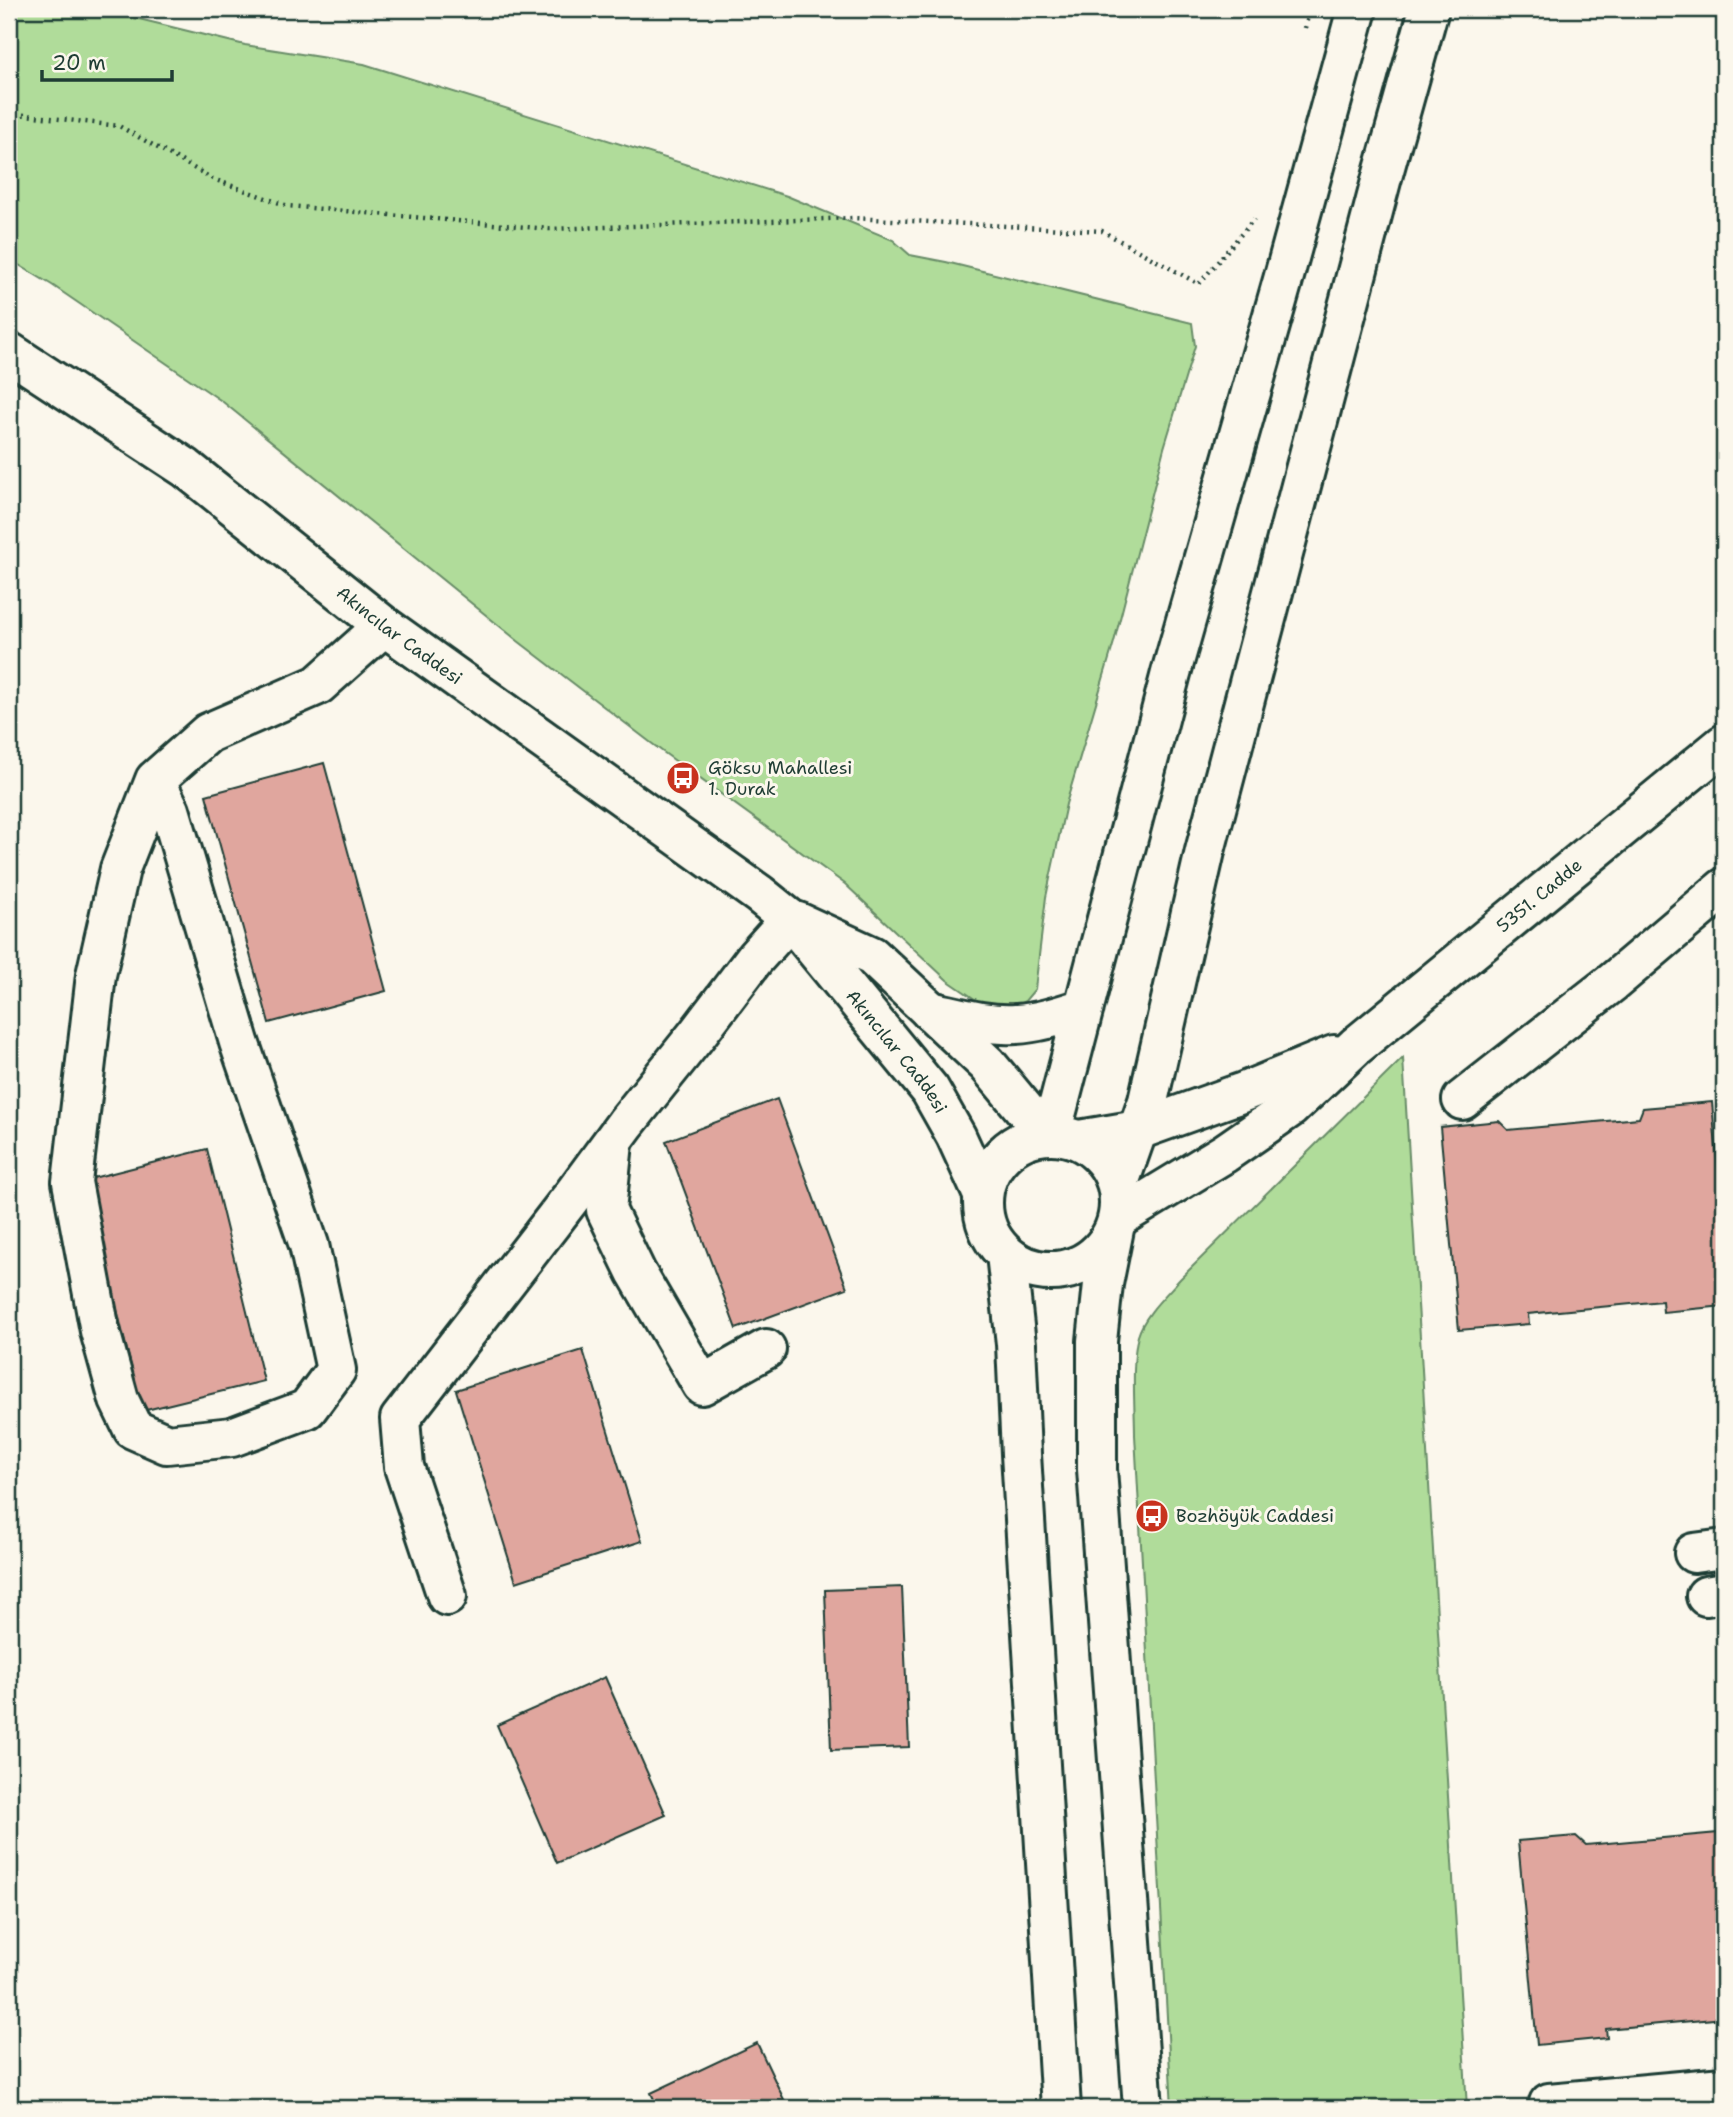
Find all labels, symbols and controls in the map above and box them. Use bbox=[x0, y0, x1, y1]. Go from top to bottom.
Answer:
scale bar bbox=[42, 38, 172, 82]
text: 20 m bbox=[52, 49, 106, 77]
street label: Akıncılar Caddesi bbox=[332, 581, 467, 690]
place label: Göksu Mahallesi 1. Durak bbox=[708, 756, 852, 801]
bus stop icon: Göksu Mahallesi 1. Durak bbox=[664, 759, 702, 797]
street label: 5351. Cadde bbox=[1491, 853, 1587, 938]
street label: Akıncılar Caddesi bbox=[841, 985, 953, 1118]
bus stop icon: Bozhöyük Caddesi bbox=[1133, 1497, 1171, 1535]
place label: Bozhöyük Caddesi bbox=[1176, 1504, 1334, 1528]

